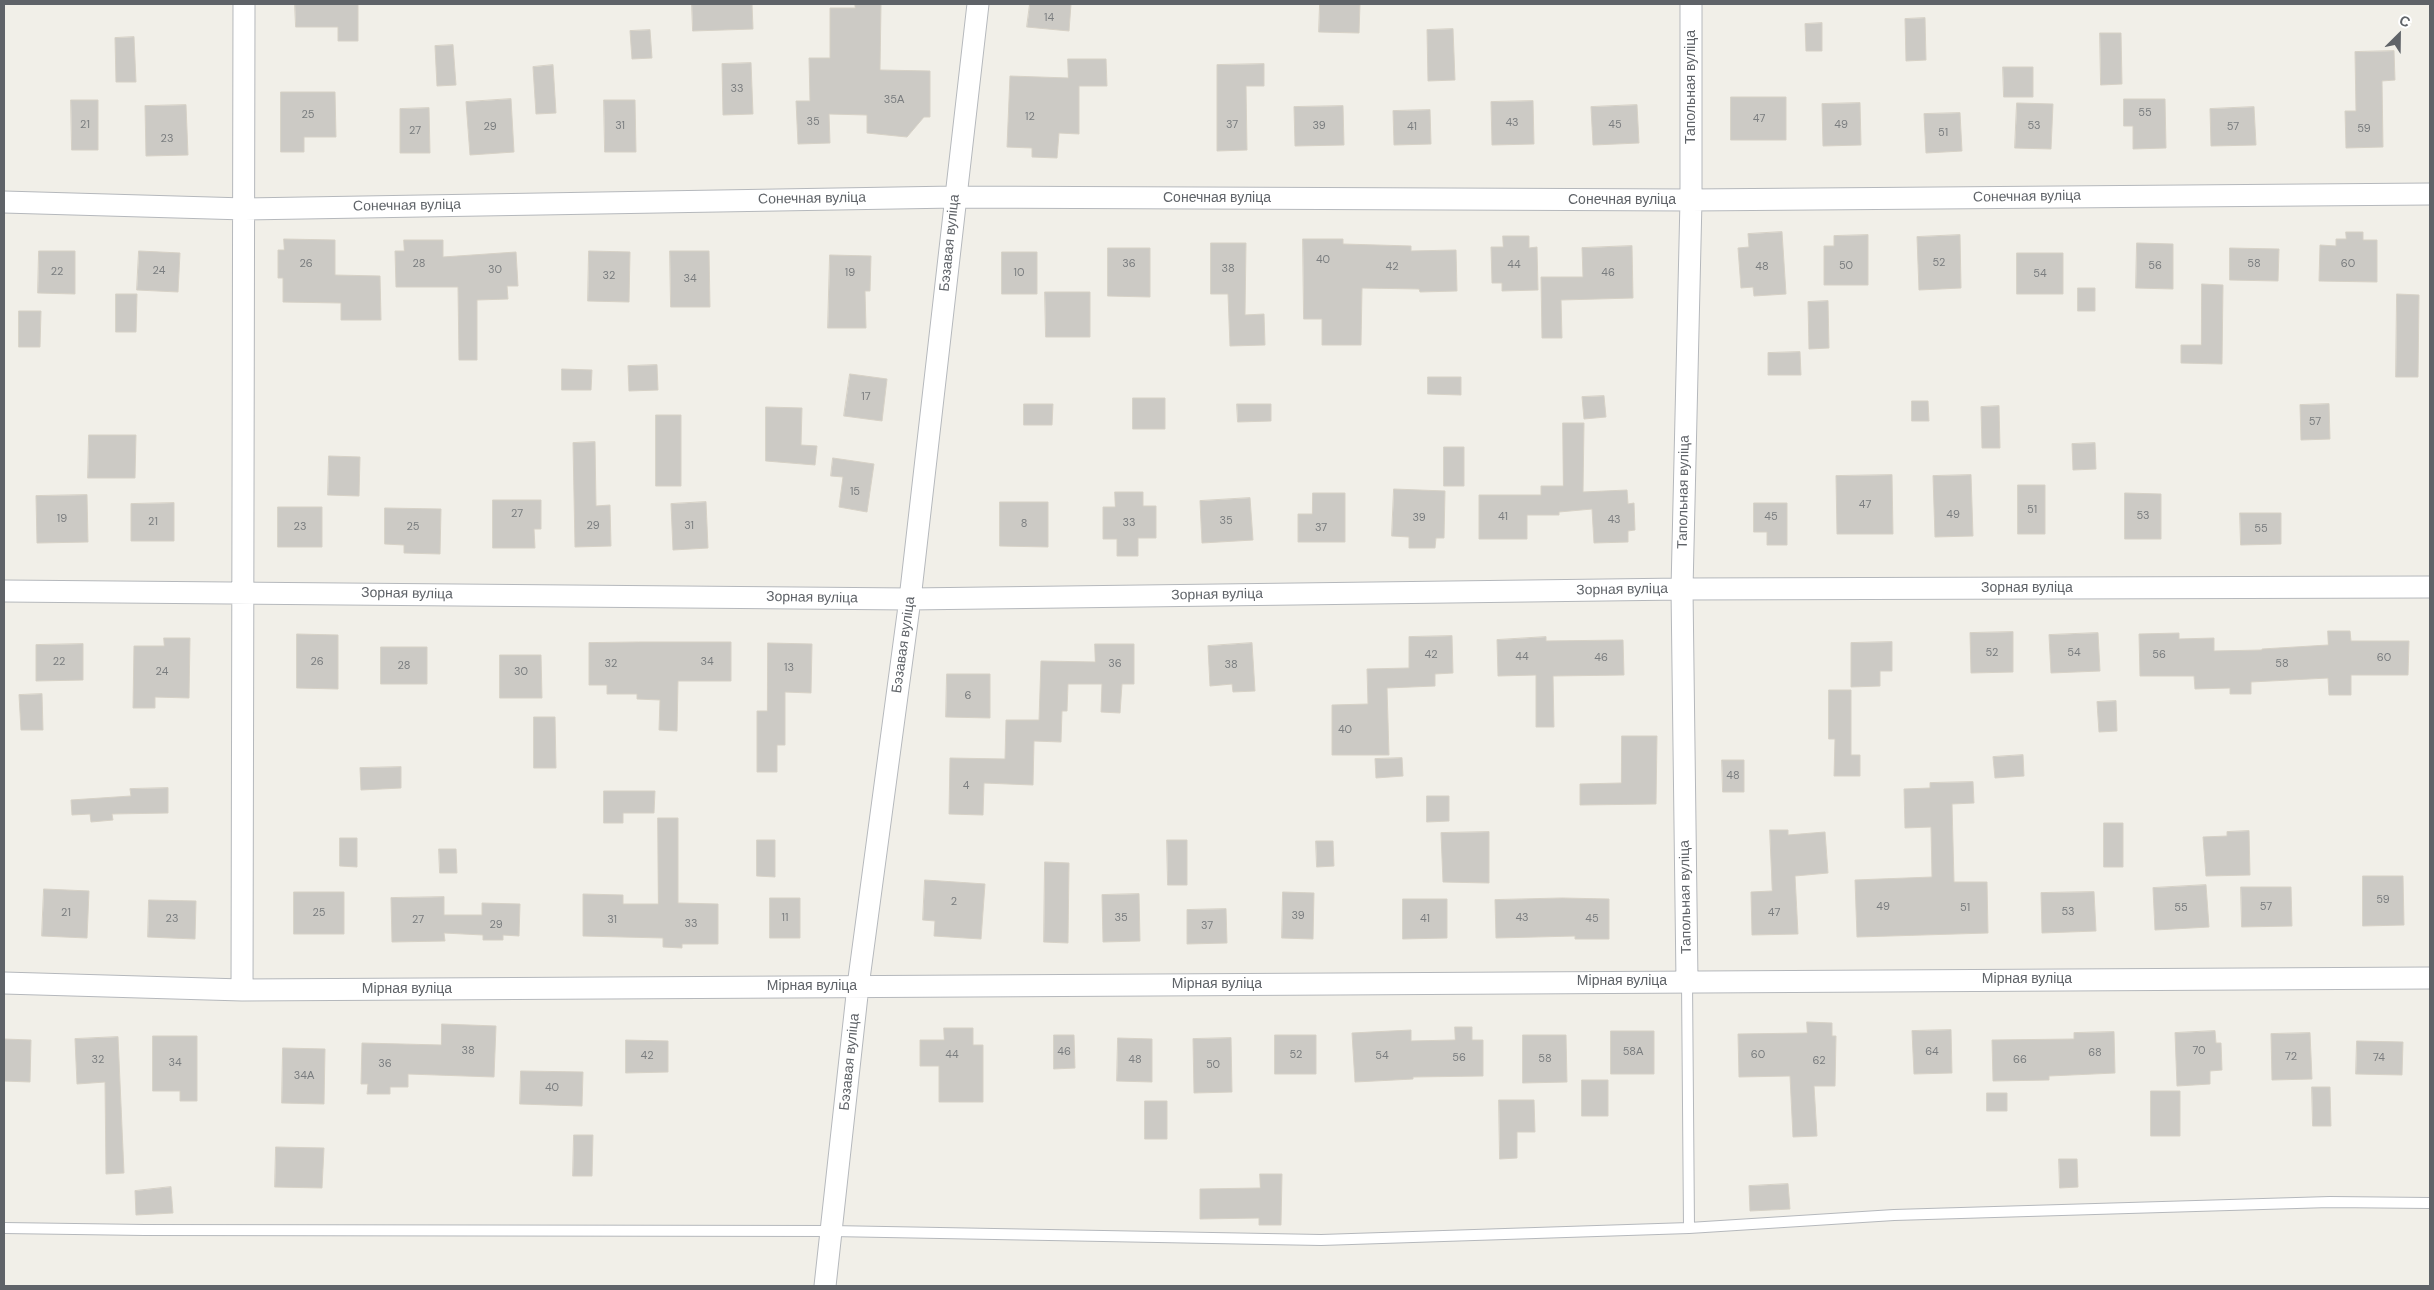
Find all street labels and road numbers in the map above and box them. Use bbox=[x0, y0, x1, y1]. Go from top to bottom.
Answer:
street label: Тапольная вуліца bbox=[1683, 30, 1699, 144]
street label: Сонечная вуліца bbox=[1973, 188, 2081, 206]
street label: Сонечная вуліца bbox=[758, 190, 866, 208]
street label: Сонечная вуліца bbox=[1163, 190, 1271, 206]
street label: Сонечная вуліца bbox=[1568, 192, 1676, 208]
street label: Бэзавая вуліца bbox=[937, 194, 963, 292]
street label: Сонечная вуліца bbox=[353, 197, 461, 215]
street label: Тапольная вуліца bbox=[1675, 435, 1693, 549]
street label: Зорная вуліца bbox=[1981, 580, 2073, 596]
street label: Зорная вуліца bbox=[1576, 581, 1668, 599]
street label: Зорная вуліца bbox=[361, 585, 453, 603]
street label: Зорная вуліца bbox=[1171, 586, 1263, 604]
street label: Зорная вуліца bbox=[766, 589, 858, 607]
street label: Бэзавая вуліца bbox=[889, 595, 919, 695]
street label: Тапольная вуліца bbox=[1677, 840, 1695, 954]
street label: Мірная вуліца bbox=[1982, 971, 2072, 987]
street label: Мірная вуліца bbox=[1577, 973, 1667, 989]
street label: Мірная вуліца bbox=[1172, 976, 1262, 992]
street label: Мірная вуліца bbox=[767, 978, 857, 994]
street label: Мірная вуліца bbox=[362, 981, 452, 997]
street label: Бэзавая вуліца bbox=[837, 1013, 863, 1111]

